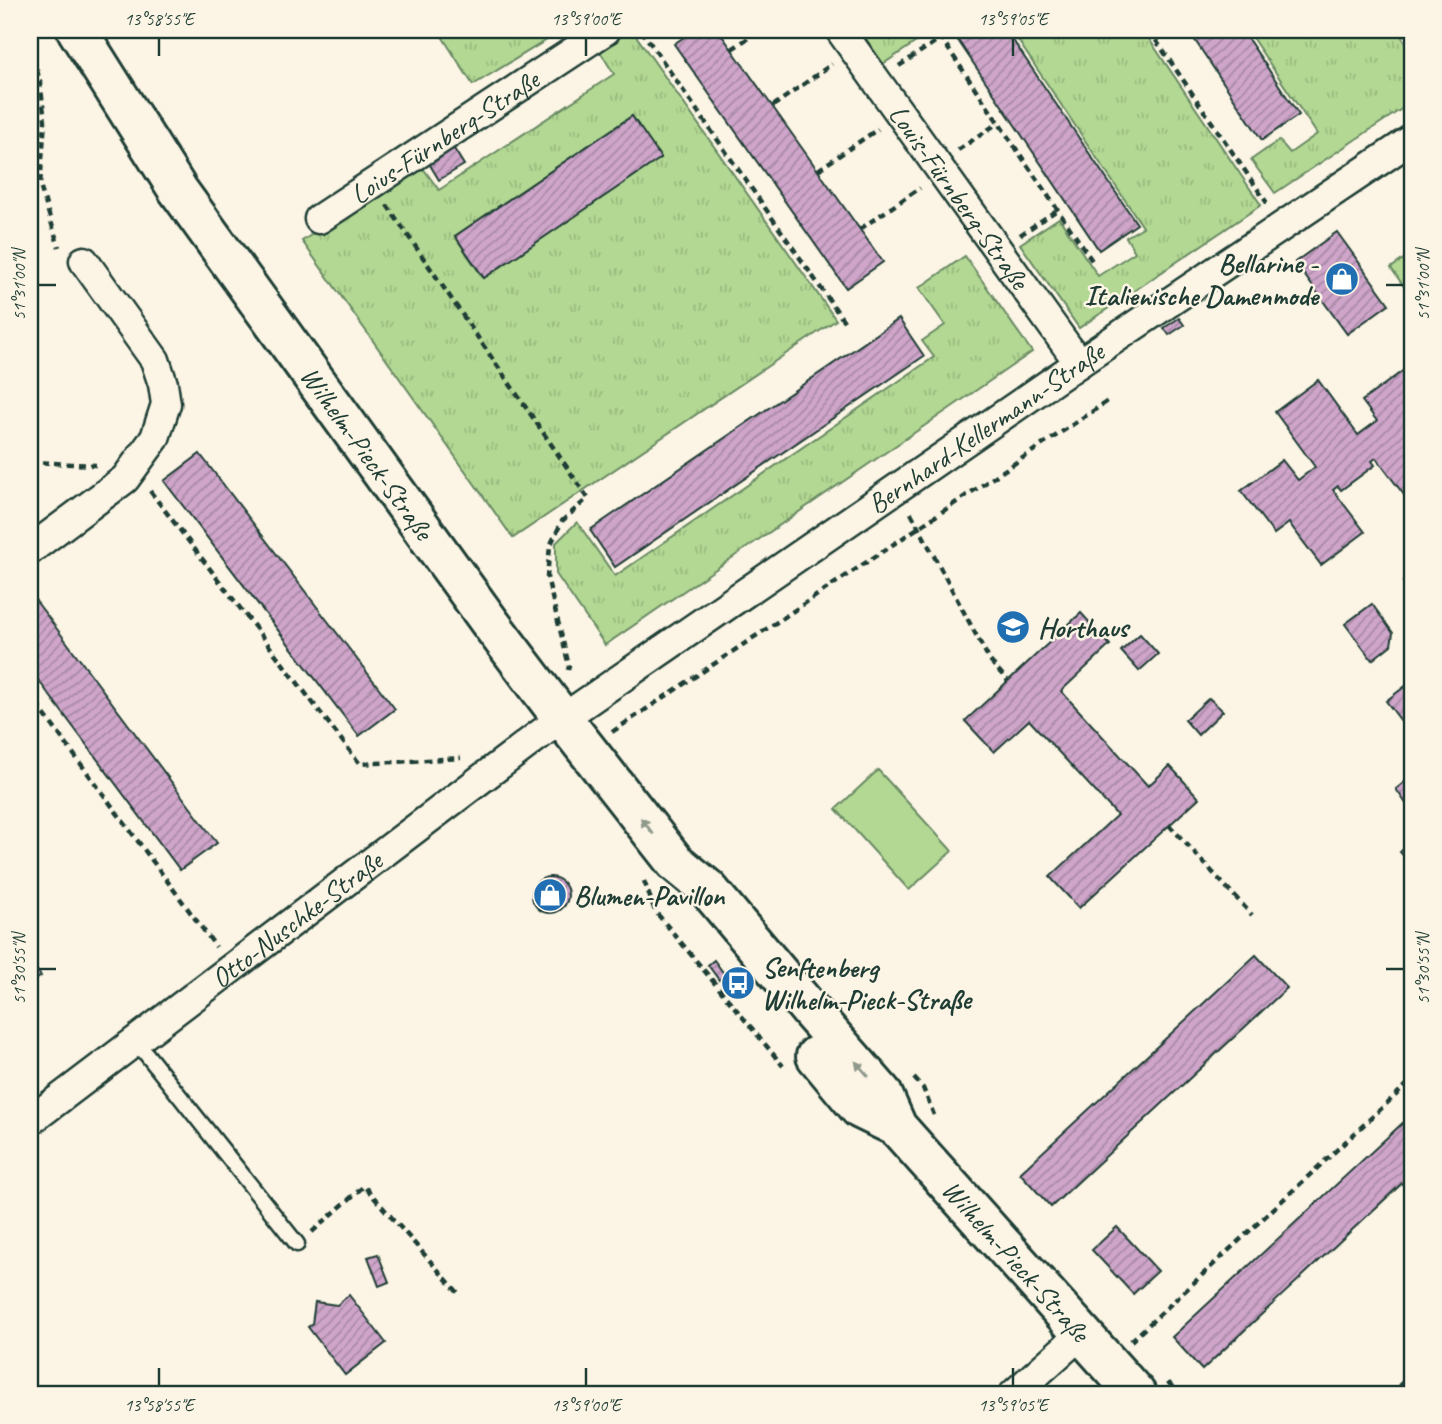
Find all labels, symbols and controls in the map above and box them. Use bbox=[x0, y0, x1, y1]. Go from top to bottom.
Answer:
text: 13°58'55"E bbox=[124, 8, 196, 30]
text: 13°59'00"E bbox=[551, 8, 623, 30]
text: 13°59'05"E bbox=[978, 8, 1050, 30]
street label: Loius-Fürnberg-Straße bbox=[343, 61, 547, 211]
street label: Louis-Fürnberg-Straße bbox=[882, 98, 1039, 297]
text: 51°31'00"N bbox=[8, 246, 30, 320]
place label: Bellarine - Italienische Damenmode bbox=[1084, 246, 1321, 313]
text: 51°31'00"N bbox=[1412, 246, 1434, 320]
shop icon: Bellarine - Italienische Damenmode bbox=[1323, 260, 1361, 298]
street label: Bernhard-Kellermann-Straße bbox=[861, 333, 1112, 521]
street label: Wilhelm-Pieck-Straße bbox=[293, 359, 443, 548]
school or university icon: Horthaus bbox=[994, 608, 1032, 646]
place label: Horthaus bbox=[1038, 610, 1131, 645]
one-way arrow bbox=[640, 817, 654, 835]
street label: Otto-Nuschke-Straße bbox=[204, 842, 390, 995]
shop icon: Blumen-Pavillon bbox=[531, 876, 569, 914]
place label: Blumen-Pavillon bbox=[574, 878, 726, 913]
text: 51°30'55"N bbox=[8, 930, 30, 1004]
text: 51°30'55"N bbox=[1412, 930, 1434, 1004]
place label: Senftenberg Wilhelm-Pieck-Straße bbox=[762, 950, 973, 1017]
bus stop icon: Senftenberg Wilhelm-Pieck-Straße bbox=[719, 964, 757, 1002]
one-way arrow bbox=[855, 1061, 870, 1078]
street label: Wilhelm-Pieck-Straße bbox=[935, 1172, 1099, 1350]
text: 13°58'55"E bbox=[124, 1394, 196, 1416]
text: 13°59'00"E bbox=[551, 1394, 623, 1416]
text: 13°59'05"E bbox=[978, 1394, 1050, 1416]

